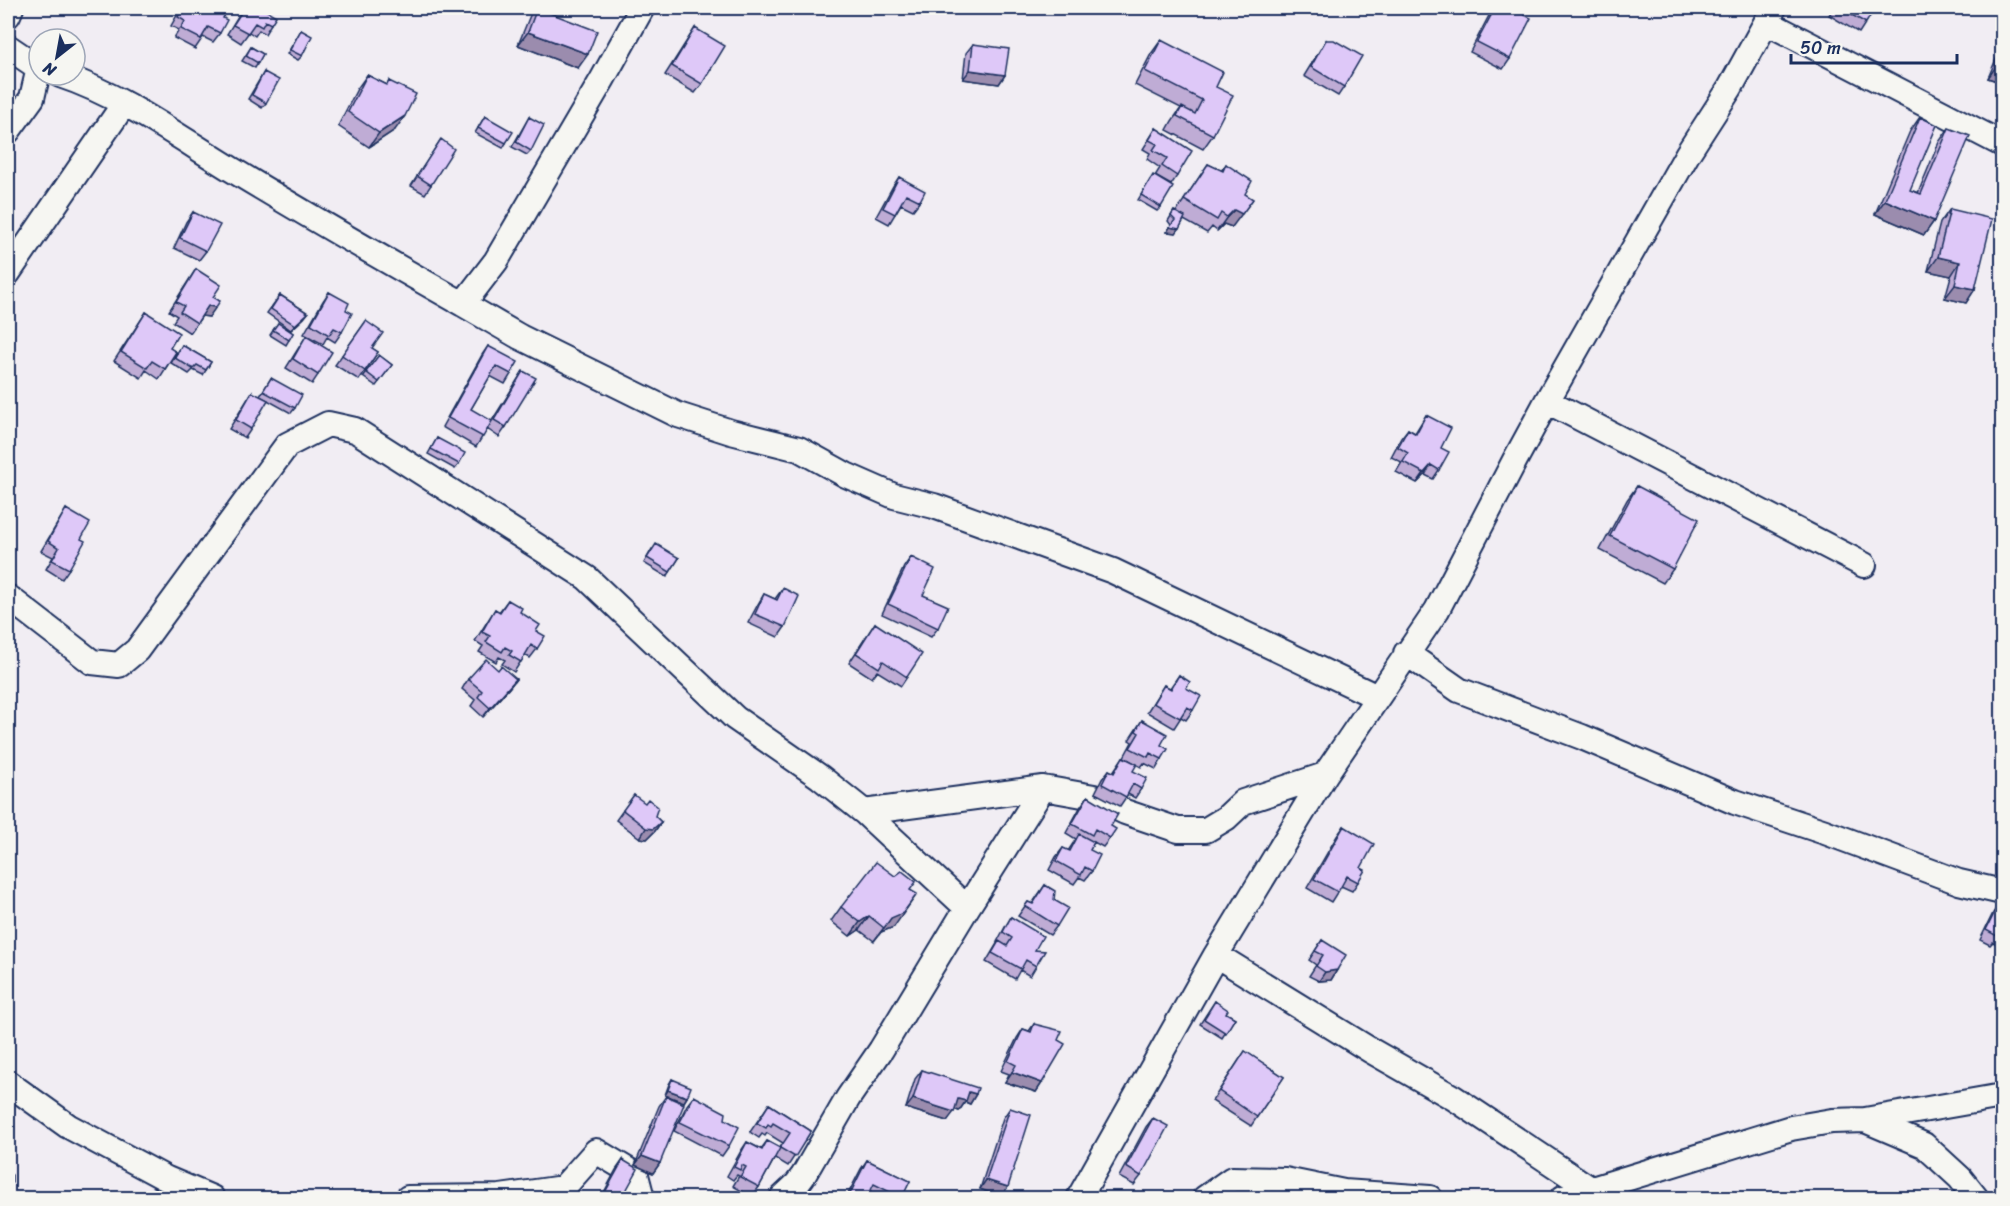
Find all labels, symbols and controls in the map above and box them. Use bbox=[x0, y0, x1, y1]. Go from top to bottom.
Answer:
north arrow bbox=[27, 27, 87, 87]
scale bar bbox=[1791, 27, 1958, 65]
text: 50 m bbox=[1800, 32, 1841, 64]
text: N bbox=[37, 54, 63, 85]

